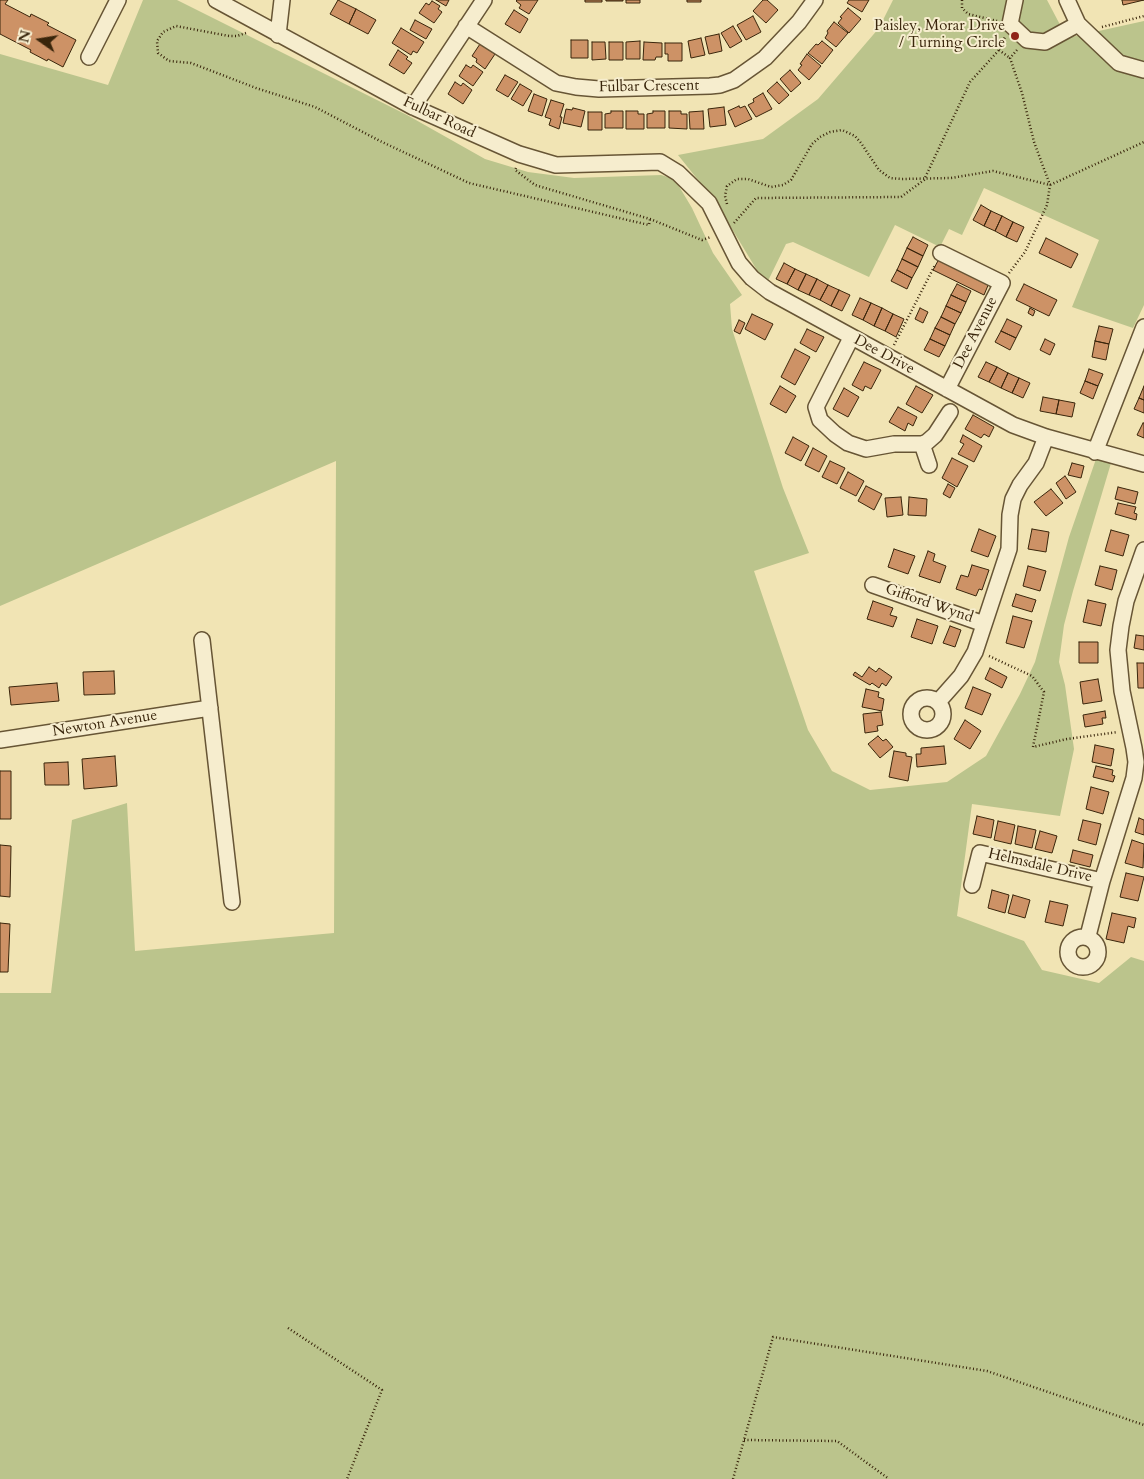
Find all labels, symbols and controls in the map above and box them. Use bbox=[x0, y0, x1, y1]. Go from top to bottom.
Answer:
north arrow bbox=[15, 15, 65, 65]
place label: Paisley, Morar Drive / Turning Circle bbox=[874, 18, 1005, 53]
text: N bbox=[14, 28, 36, 45]
marker: Paisley, Morar Drive / Turning Circle bbox=[1009, 30, 1021, 42]
street label: Fulbar Crescent bbox=[599, 77, 699, 97]
street label: Fulbar Road bbox=[400, 93, 478, 143]
street label: Dee Avenue bbox=[950, 294, 1002, 372]
street label: Dee Drive bbox=[851, 332, 917, 378]
street label: Gifford Wynd bbox=[883, 581, 975, 627]
street label: Newton Avenue bbox=[51, 707, 159, 741]
street label: Helmsdale Drive bbox=[986, 845, 1094, 887]

